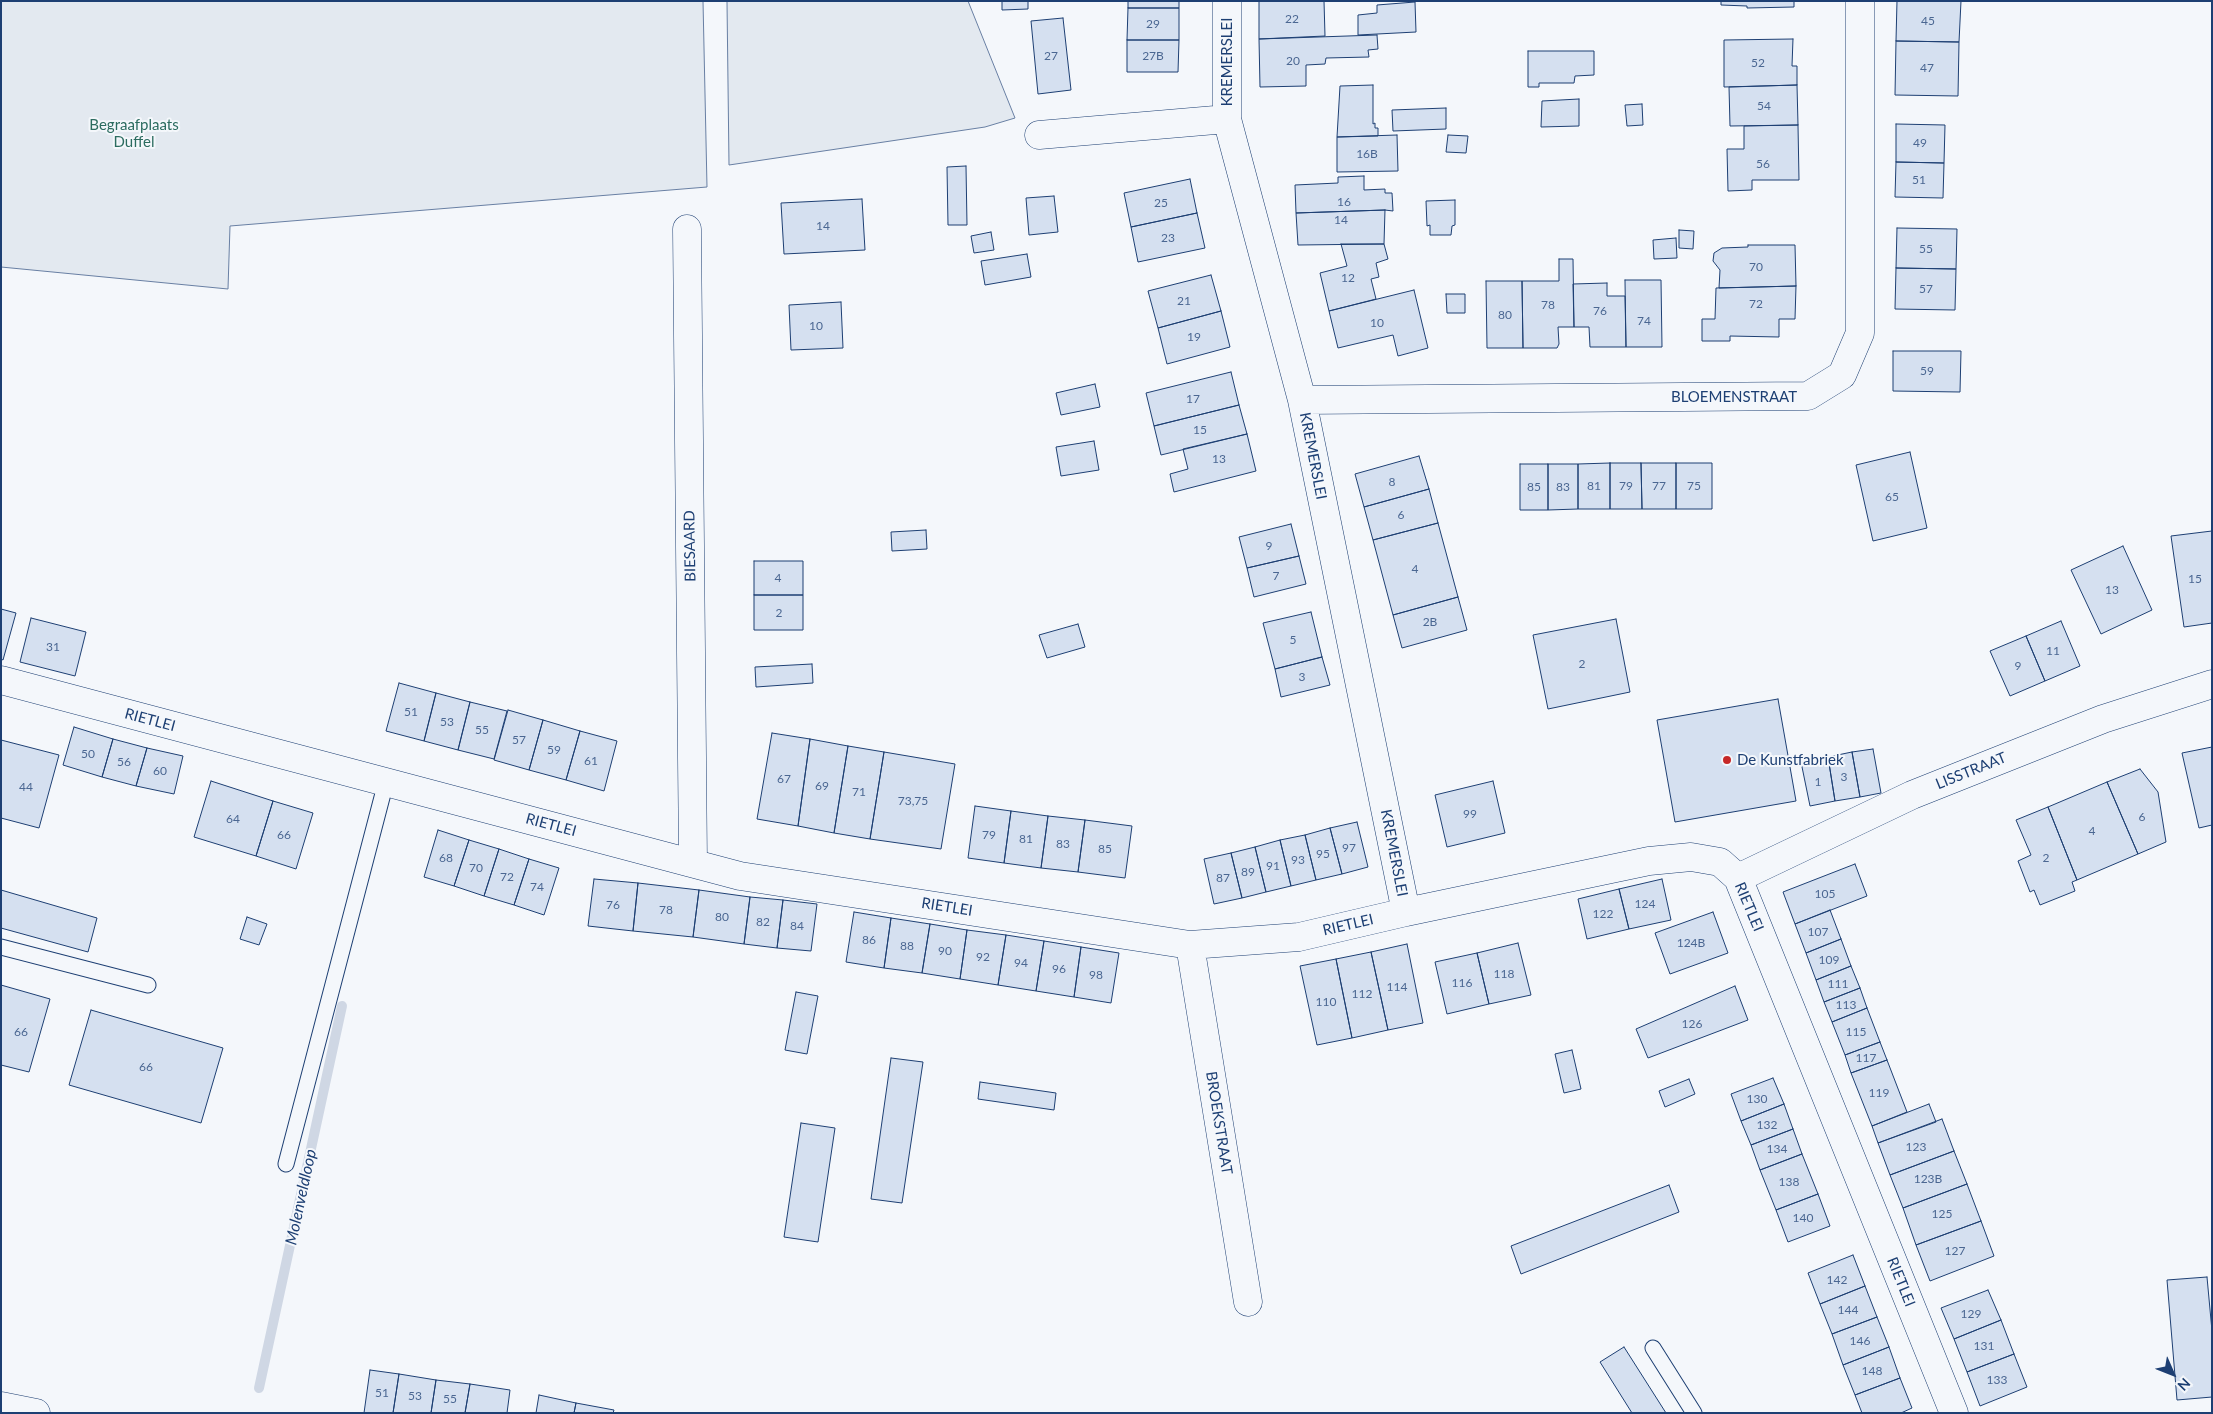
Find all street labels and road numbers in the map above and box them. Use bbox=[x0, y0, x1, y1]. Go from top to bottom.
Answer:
street label: KREMERSLEI bbox=[1218, 18, 1236, 106]
street label: BLOEMENSTRAAT bbox=[1671, 388, 1797, 406]
street label: KREMERSLEI bbox=[1296, 411, 1330, 501]
street label: BIESAARD bbox=[680, 510, 700, 582]
street label: RIETLEI bbox=[123, 705, 177, 735]
street label: LISSTRAAT bbox=[1933, 749, 2009, 793]
street label: KREMERSLEI bbox=[1377, 808, 1411, 898]
street label: RIETLEI bbox=[524, 810, 578, 840]
street label: RIETLEI bbox=[1731, 880, 1767, 934]
street label: RIETLEI bbox=[920, 894, 974, 920]
street label: RIETLEI bbox=[1321, 910, 1375, 940]
street label: BROEKSTRAAT bbox=[1202, 1070, 1236, 1176]
street label: RIETLEI bbox=[1883, 1255, 1919, 1309]

